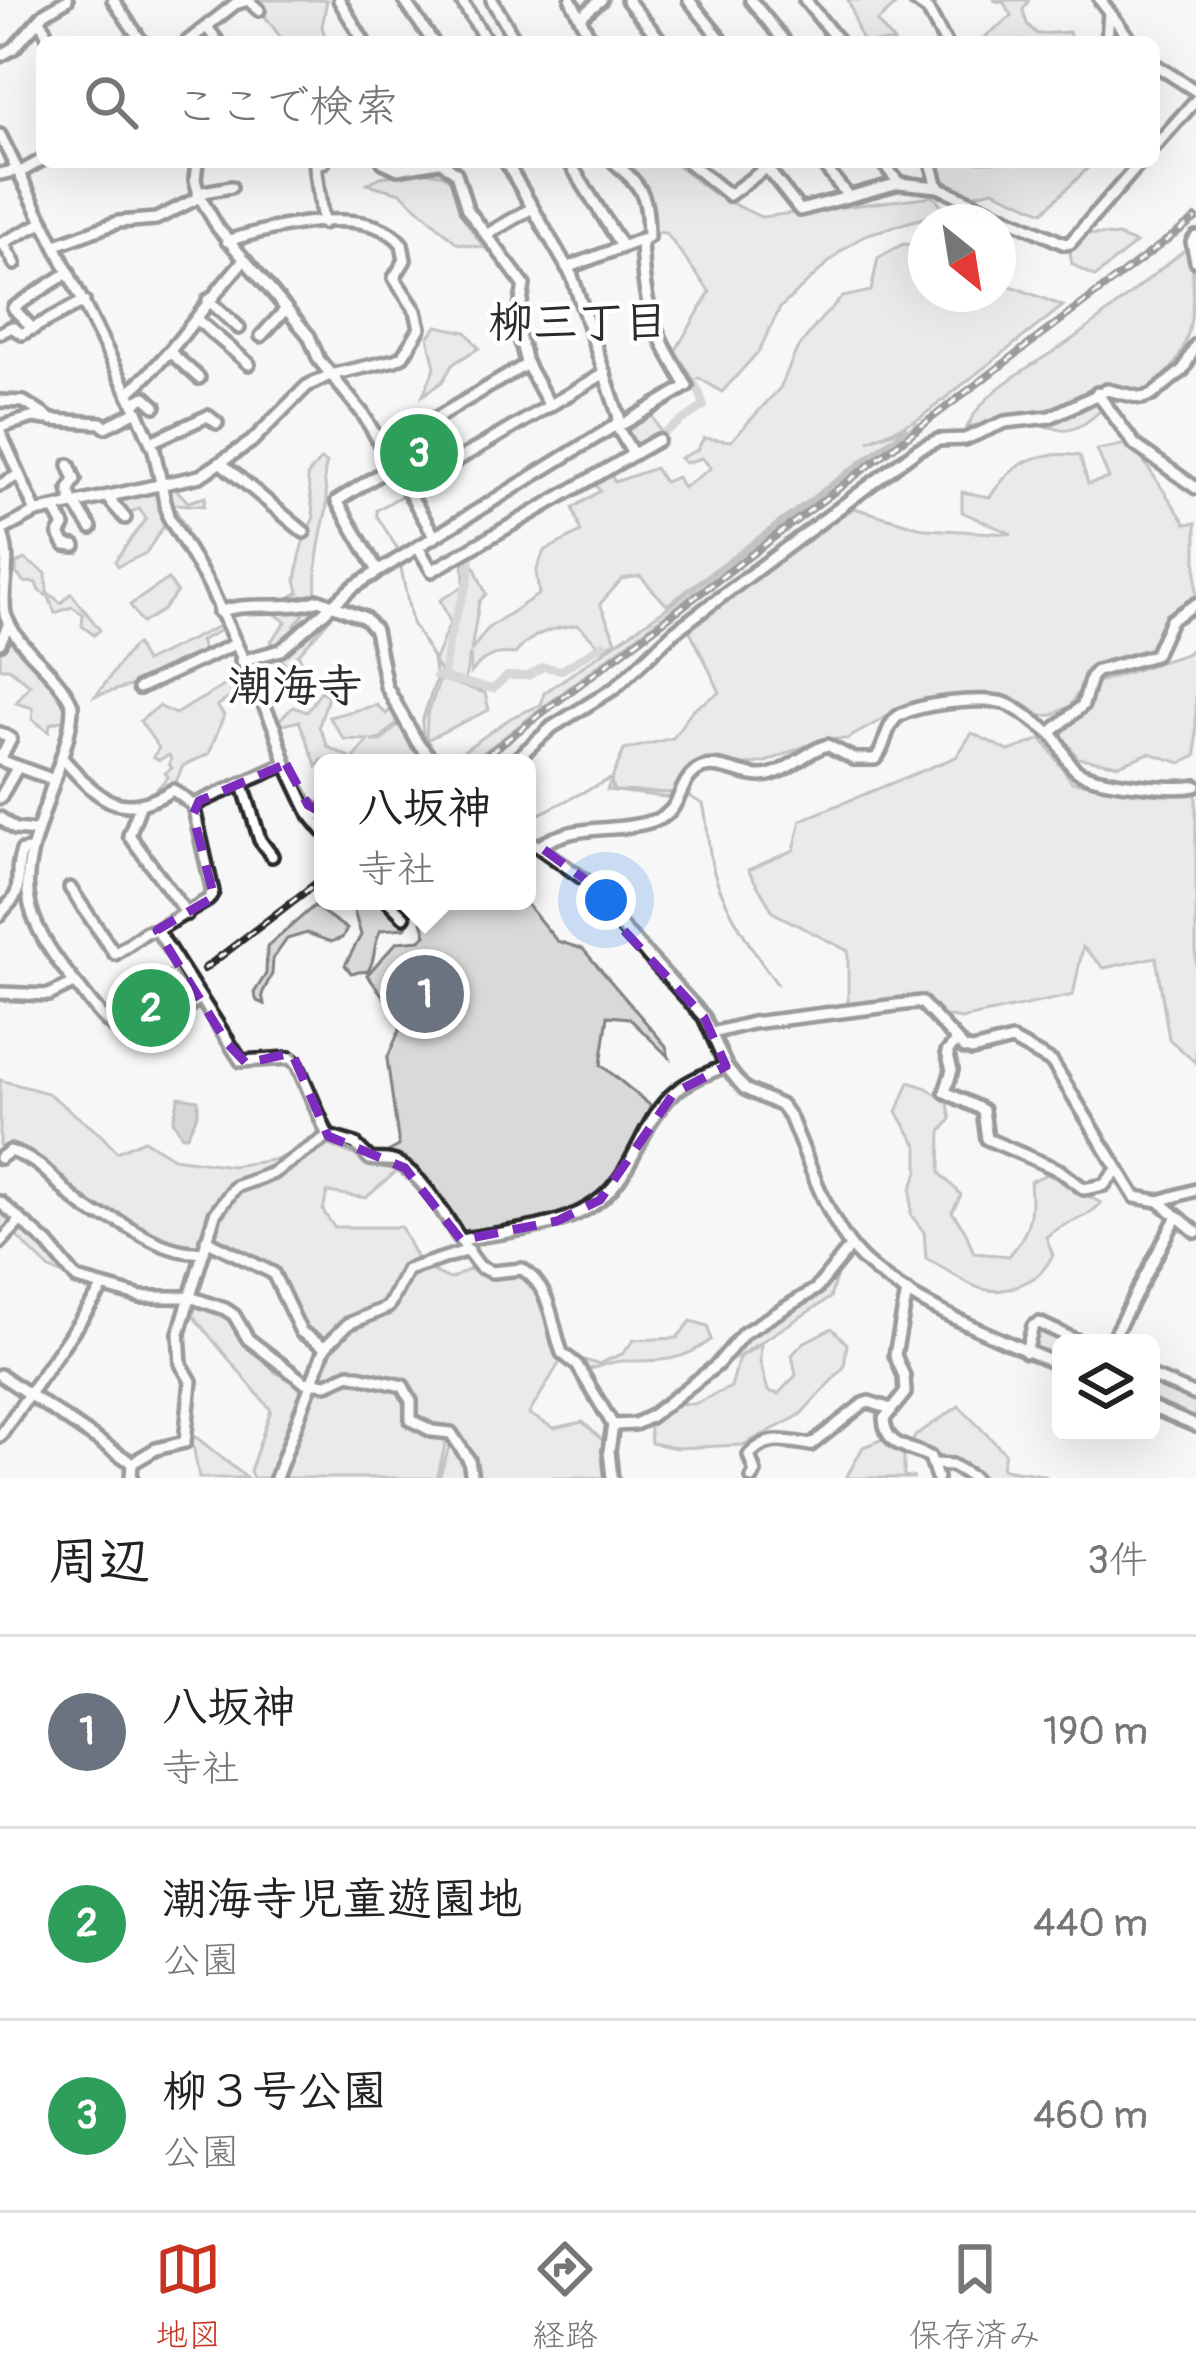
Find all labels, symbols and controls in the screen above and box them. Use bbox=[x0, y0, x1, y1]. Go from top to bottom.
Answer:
search box bbox=[36, 36, 1160, 168]
icon: search bbox=[78, 69, 144, 135]
text: ここで検索 bbox=[174, 79, 399, 135]
north arrow bbox=[908, 204, 1016, 312]
district label: 柳三丁目 bbox=[488, 295, 668, 351]
pin: 3 bbox=[380, 408, 458, 498]
district label: 潮海寺 bbox=[227, 659, 363, 715]
popup bbox=[314, 754, 536, 910]
text: 八坂神 bbox=[357, 781, 493, 837]
text: 寺社 bbox=[357, 845, 436, 894]
your location bbox=[576, 870, 636, 930]
pin: 1 bbox=[386, 949, 464, 1039]
pin: 2 bbox=[112, 963, 190, 1053]
map controls bbox=[1052, 1334, 1160, 1442]
button: layers bbox=[1052, 1334, 1160, 1442]
text: 周辺 bbox=[48, 1530, 150, 1594]
text: 3件 bbox=[1087, 1536, 1148, 1585]
text: 八坂神 bbox=[162, 1680, 297, 1736]
text: 1 bbox=[79, 1707, 95, 1756]
text: 190 m bbox=[1043, 1707, 1148, 1756]
text: 寺社 bbox=[162, 1744, 240, 1793]
text: 潮海寺児童遊園地 bbox=[162, 1872, 522, 1928]
text: 2 bbox=[76, 1899, 98, 1948]
text: 440 m bbox=[1033, 1899, 1148, 1948]
text: 公園 bbox=[162, 1936, 240, 1985]
text: 柳３号公園 bbox=[162, 2064, 387, 2120]
text: 3 bbox=[76, 2091, 98, 2140]
text: 460 m bbox=[1033, 2091, 1148, 2140]
text: 公園 bbox=[162, 2128, 240, 2177]
tab: 地図 bbox=[155, 2236, 221, 2356]
tab: 経路 bbox=[532, 2236, 598, 2356]
tab: 保存済み bbox=[909, 2236, 1041, 2356]

